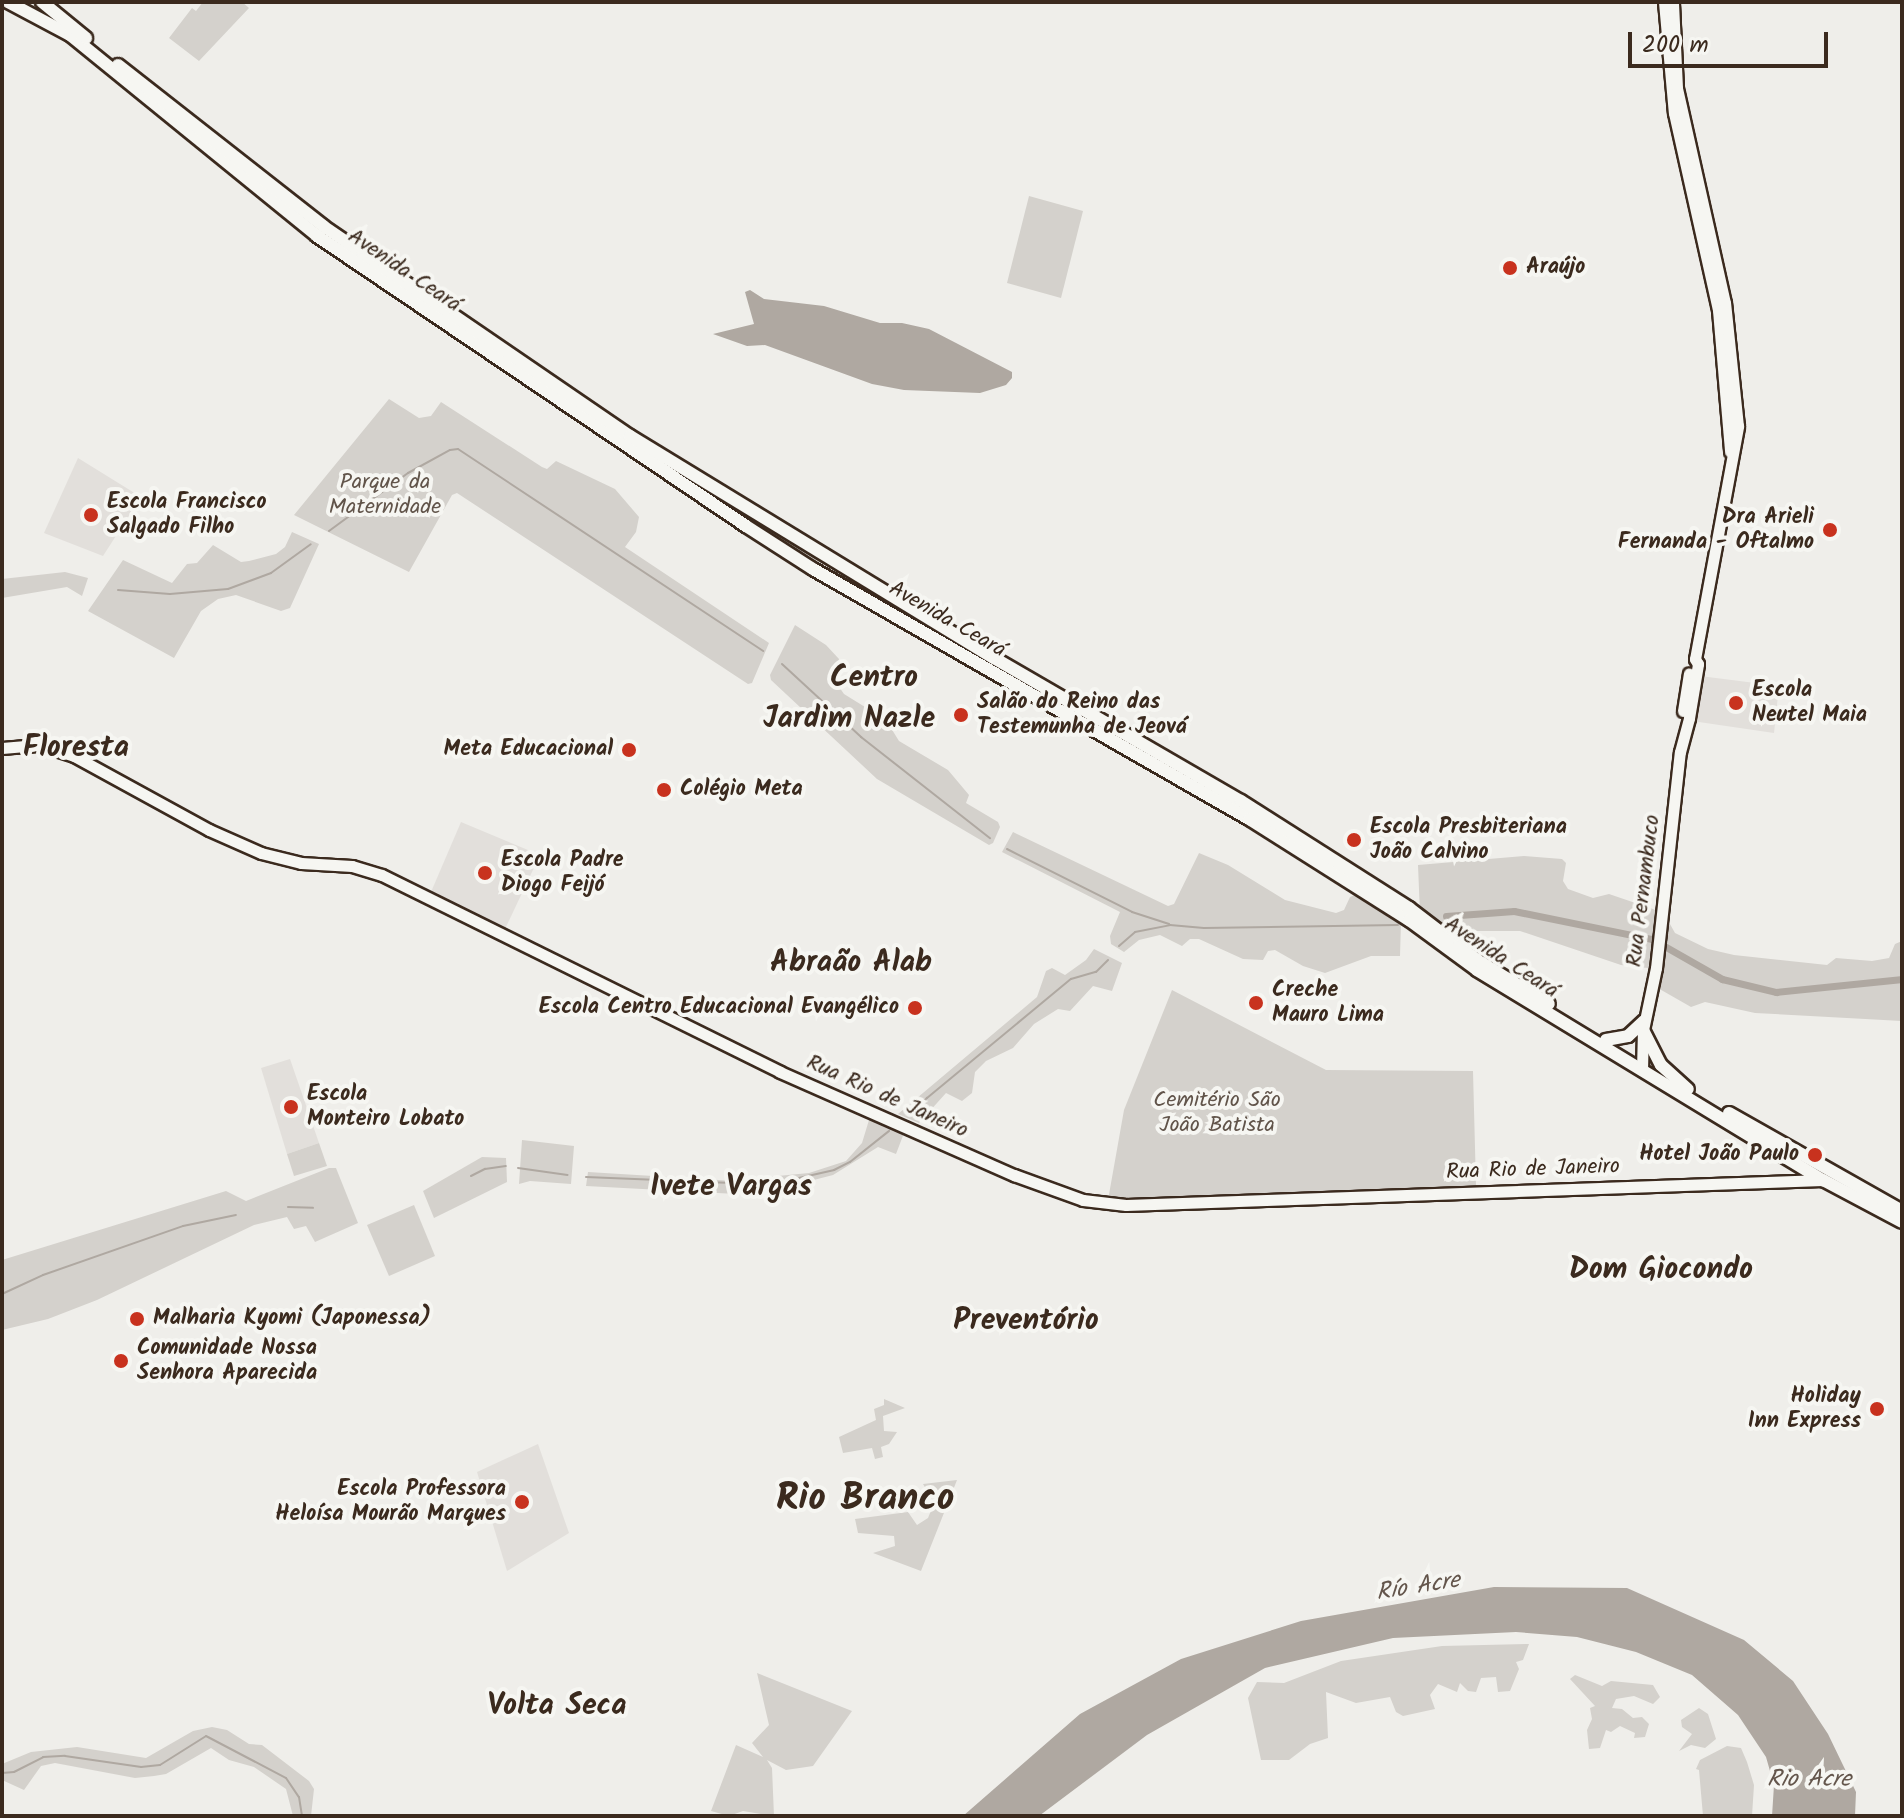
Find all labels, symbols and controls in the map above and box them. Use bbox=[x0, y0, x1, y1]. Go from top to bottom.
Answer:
scale bar bbox=[1632, 16, 1832, 66]
text: 200 m bbox=[1642, 26, 1709, 65]
street label: Avenida Ceará bbox=[342, 224, 466, 318]
place label: Araújo bbox=[1526, 255, 1585, 281]
marker: Araújo bbox=[1501, 259, 1519, 277]
park label: Parque da Maternidade bbox=[329, 469, 441, 520]
place label: Escola Francisco Salgado Filho bbox=[107, 489, 267, 540]
place label: Dra Arieli Fernanda - Oftalmo bbox=[1618, 504, 1814, 556]
marker: Escola Francisco Salgado Filho bbox=[82, 506, 100, 524]
marker: Dra Arieli Fernanda - Oftalmo bbox=[1821, 521, 1839, 539]
street label: Avenida Ceará bbox=[884, 576, 1010, 664]
district label: Centro bbox=[830, 660, 918, 696]
place label: Escola Neutel Maia bbox=[1752, 677, 1867, 728]
place label: Salão do Reino das Testemunha de Jeová bbox=[977, 689, 1187, 740]
marker: Escola Neutel Maia bbox=[1727, 694, 1745, 712]
district label: Jardim Nazle bbox=[763, 701, 935, 737]
marker: Salão do Reino das Testemunha de Jeová bbox=[952, 706, 970, 724]
district label: Floresta bbox=[23, 730, 129, 766]
place label: Meta Educacional bbox=[444, 737, 613, 763]
marker: Meta Educacional bbox=[620, 741, 638, 759]
place label: Colégio Meta bbox=[680, 777, 803, 803]
marker: Colégio Meta bbox=[655, 781, 673, 799]
street label: Rua Pernambuco bbox=[1622, 813, 1666, 969]
place label: Escola Presbiteriana João Calvino bbox=[1370, 814, 1567, 866]
marker: Escola Presbiteriana João Calvino bbox=[1345, 831, 1363, 849]
place label: Escola Padre Diogo Feijó bbox=[501, 847, 624, 898]
marker: Escola Padre Diogo Feijó bbox=[476, 864, 494, 882]
street label: Avenida Ceará bbox=[1439, 911, 1563, 1005]
district label: Abraão Alab bbox=[770, 945, 932, 981]
place label: Creche Mauro Lima bbox=[1272, 977, 1384, 1028]
marker: Creche Mauro Lima bbox=[1247, 994, 1265, 1012]
place label: Escola Centro Educacional Evangélico bbox=[539, 995, 899, 1021]
marker: Escola Centro Educacional Evangélico bbox=[906, 999, 924, 1017]
street label: Rua Rio de Janeiro bbox=[802, 1050, 972, 1144]
place label: Escola Monteiro Lobato bbox=[307, 1081, 464, 1132]
park label: Cemitério São João Batista bbox=[1153, 1087, 1281, 1138]
marker: Escola Monteiro Lobato bbox=[282, 1098, 300, 1116]
place label: Hotel João Paulo bbox=[1639, 1142, 1799, 1168]
marker: Hotel João Paulo bbox=[1806, 1146, 1824, 1164]
street label: Rua Rio de Janeiro bbox=[1446, 1154, 1620, 1186]
district label: Ivete Vargas bbox=[650, 1169, 812, 1205]
district label: Dom Giocondo bbox=[1569, 1252, 1753, 1288]
district label: Preventório bbox=[953, 1303, 1099, 1339]
place label: Malharia Kyomi (Japonessa) bbox=[153, 1306, 431, 1332]
marker: Malharia Kyomi (Japonessa) bbox=[128, 1310, 146, 1328]
place label: Comunidade Nossa Senhora Aparecida bbox=[137, 1335, 317, 1386]
marker: Comunidade Nossa Senhora Aparecida bbox=[112, 1352, 130, 1370]
place label: Holiday Inn Express bbox=[1748, 1383, 1861, 1434]
marker: Holiday Inn Express bbox=[1868, 1400, 1886, 1418]
place label: Escola Professora Heloísa Mourão Marques bbox=[275, 1476, 506, 1528]
district label: Rio Branco bbox=[776, 1477, 954, 1523]
marker: Escola Professora Heloísa Mourão Marques bbox=[513, 1493, 531, 1511]
water label: Río Acre bbox=[1374, 1566, 1462, 1608]
district label: Volta Seca bbox=[487, 1688, 627, 1724]
water label: Rio Acre bbox=[1767, 1766, 1851, 1794]

